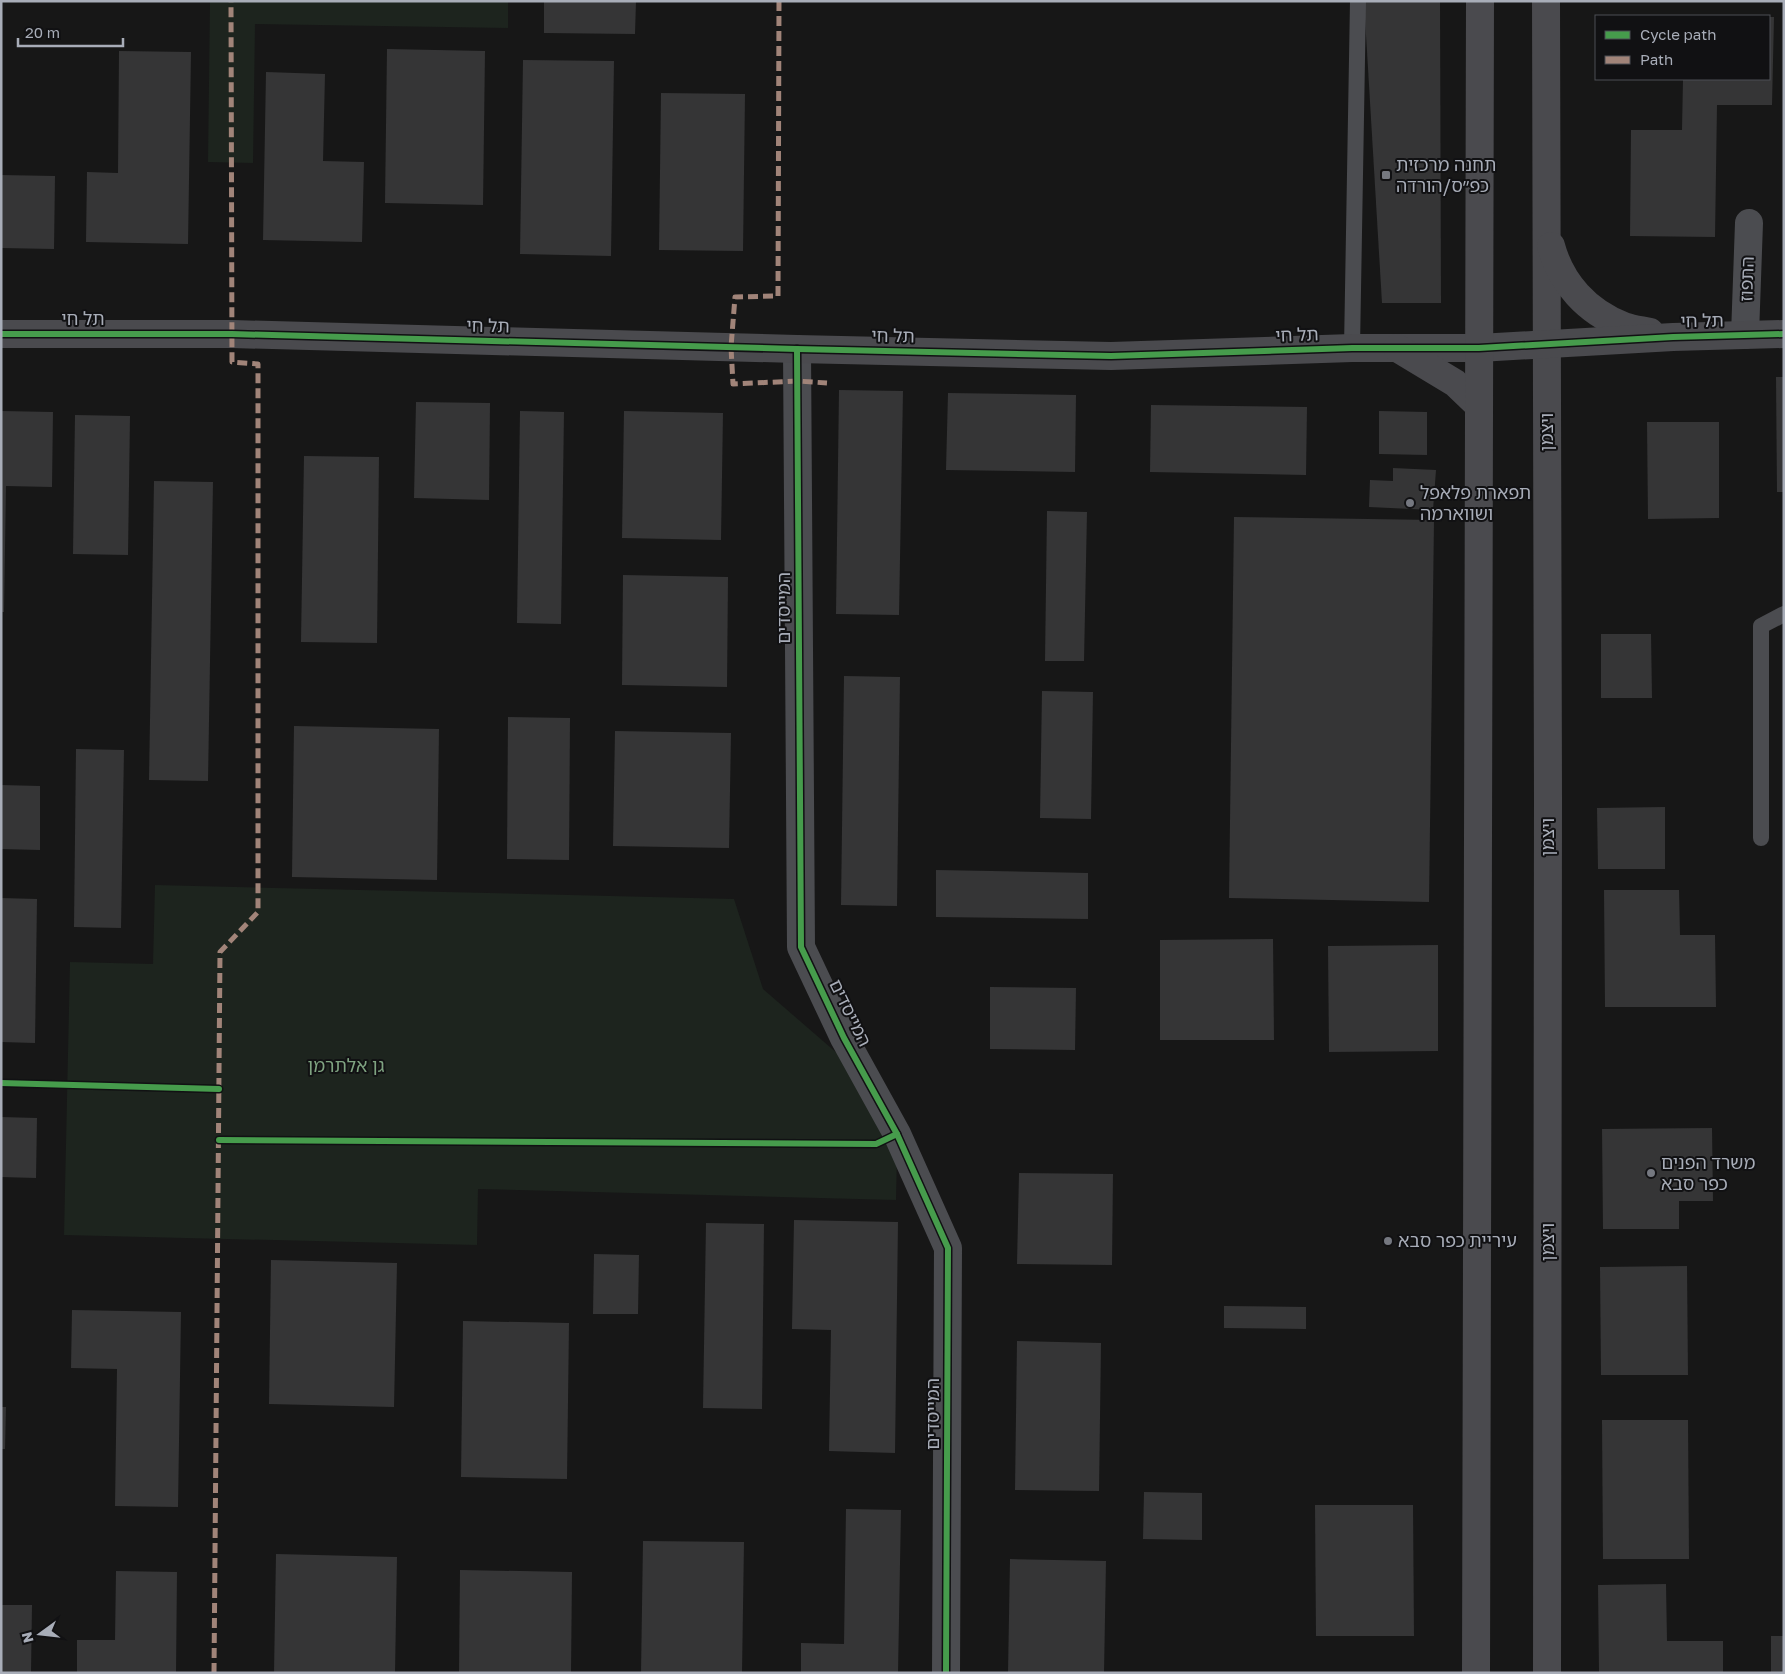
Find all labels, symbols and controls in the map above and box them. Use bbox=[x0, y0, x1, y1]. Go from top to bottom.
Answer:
scale bar bbox=[18, 15, 122, 47]
legend bbox=[1595, 15, 1770, 80]
text: 20 m bbox=[25, 23, 60, 41]
text: Cycle path bbox=[1640, 25, 1716, 43]
text: Path bbox=[1640, 50, 1673, 68]
place label: תחנה מרכזית כפ״ס/הורדה bbox=[1396, 153, 1496, 196]
marker: תחנה מרכזית כפ״ס/הורדה bbox=[1380, 169, 1392, 181]
street label: התפוז bbox=[1734, 256, 1758, 302]
street label: תל חי bbox=[61, 307, 105, 329]
street label: תל חי bbox=[1680, 309, 1724, 331]
street label: תל חי bbox=[466, 314, 510, 336]
street label: תל חי bbox=[1275, 322, 1319, 346]
street label: תל חי bbox=[871, 324, 915, 346]
street label: ויצמן bbox=[1535, 413, 1557, 451]
place label: תפארת פלאפל ושווארמה bbox=[1420, 481, 1531, 524]
marker: תפארת פלאפל ושווארמה bbox=[1404, 497, 1416, 509]
street label: המייסדים bbox=[772, 572, 794, 644]
street label: ויצמן bbox=[1536, 818, 1558, 856]
street label: המייסדים bbox=[825, 975, 877, 1050]
park label: גן אלתרמן bbox=[307, 1054, 385, 1076]
place label: משרד הפנים כפר סבא bbox=[1661, 1151, 1755, 1194]
marker: משרד הפנים כפר סבא bbox=[1645, 1167, 1657, 1179]
street label: ויצמן bbox=[1536, 1223, 1558, 1261]
place label: עיריית כפר סבא bbox=[1398, 1229, 1517, 1251]
marker: עיריית כפר סבא bbox=[1382, 1235, 1394, 1247]
street label: המייסדים bbox=[921, 1378, 943, 1450]
north arrow bbox=[15, 1609, 65, 1659]
text: N bbox=[17, 1630, 37, 1645]

